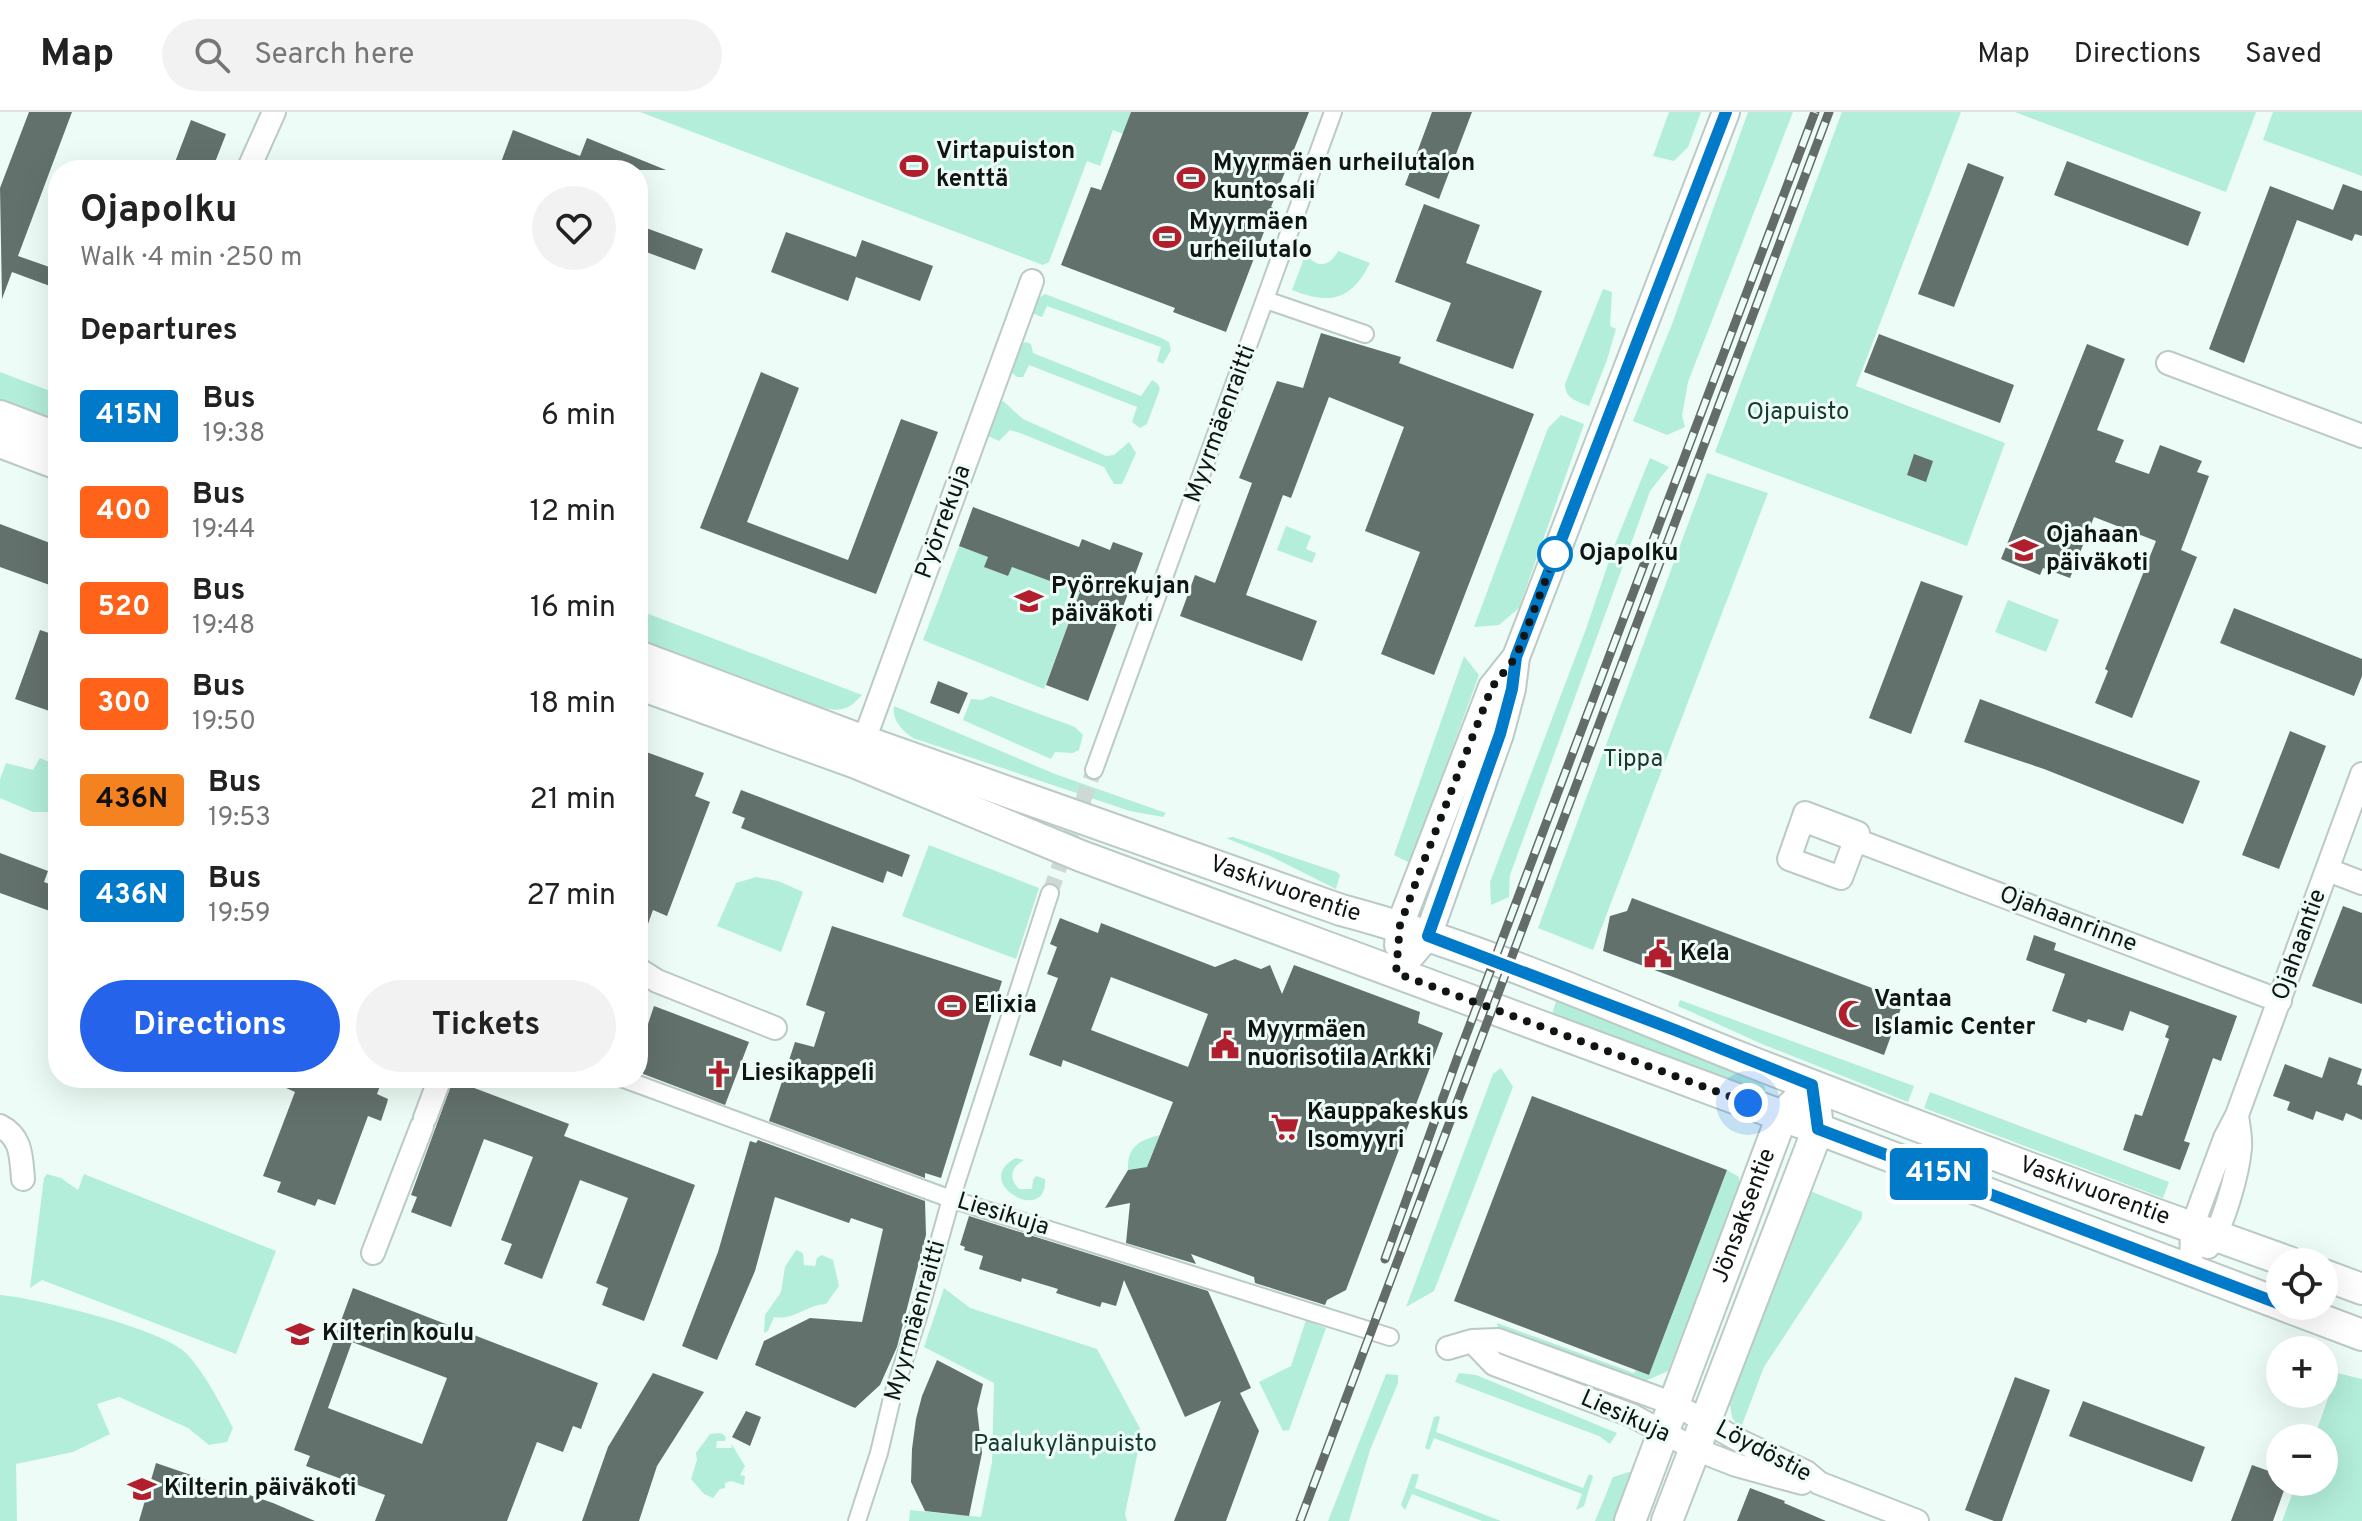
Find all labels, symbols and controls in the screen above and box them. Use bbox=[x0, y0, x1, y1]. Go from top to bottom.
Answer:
search box bbox=[162, 19, 722, 91]
text: Map bbox=[40, 31, 114, 80]
icon: search bbox=[190, 33, 234, 77]
text: Search here bbox=[254, 37, 414, 74]
text: Map bbox=[1977, 37, 2030, 73]
text: Directions bbox=[2074, 37, 2201, 73]
text: Saved bbox=[2245, 37, 2322, 73]
place label: Virtapuiston kenttä bbox=[936, 137, 1075, 195]
place label: Myyrmäen urheilutalon kuntosali bbox=[1213, 149, 1475, 207]
sports icon: Virtapuiston kenttä bbox=[899, 151, 929, 181]
sports icon: Myyrmäen urheilutalon kuntosali bbox=[1176, 163, 1206, 193]
button: heart bbox=[532, 186, 616, 270]
text: Ojapolku bbox=[80, 187, 238, 236]
place label: Myyrmäen urheilutalo bbox=[1189, 208, 1312, 266]
sports icon: Myyrmäen urheilutalo bbox=[1152, 222, 1182, 252]
text: Walk · 4 min · 250 m bbox=[80, 242, 302, 275]
text: Departures bbox=[80, 313, 238, 350]
street label: Myyrmäenraitti bbox=[1179, 341, 1263, 507]
text: Bus bbox=[202, 381, 256, 418]
text: 415N bbox=[96, 398, 162, 434]
text: 6 min bbox=[541, 398, 616, 435]
park label: Ojapuisto bbox=[1747, 398, 1849, 428]
text: 19:38 bbox=[202, 418, 265, 451]
street label: Pyörrekuja bbox=[910, 461, 978, 583]
text: Bus bbox=[192, 477, 245, 514]
text: 400 bbox=[97, 494, 151, 530]
text: 12 min bbox=[529, 494, 616, 531]
text: 19:44 bbox=[192, 514, 255, 547]
place label: Ojahaan päiväkoti bbox=[2046, 521, 2148, 579]
school or university icon: Ojahaan päiväkoti bbox=[2009, 535, 2039, 565]
marker: Ojapolku bbox=[1538, 537, 1572, 571]
place label: Ojapolku bbox=[1579, 539, 1678, 569]
place label: Pyörrekujan päiväkoti bbox=[1051, 572, 1190, 630]
text: Bus bbox=[192, 573, 245, 610]
school or university icon: Pyörrekujan päiväkoti bbox=[1014, 586, 1044, 616]
text: 520 bbox=[98, 590, 150, 626]
text: 16 min bbox=[530, 590, 616, 627]
text: 19:48 bbox=[192, 610, 255, 643]
text: Bus bbox=[192, 669, 245, 706]
text: 300 bbox=[97, 686, 151, 722]
text: 18 min bbox=[530, 686, 616, 723]
text: 19:50 bbox=[192, 706, 256, 739]
park label: Tippa bbox=[1603, 745, 1663, 775]
text: Bus bbox=[208, 765, 261, 802]
text: 436N bbox=[96, 782, 168, 818]
text: 21 min bbox=[529, 782, 616, 819]
text: 19:53 bbox=[208, 802, 271, 835]
street label: Vaskivuorentie bbox=[1205, 850, 1364, 930]
text: Bus bbox=[208, 861, 261, 898]
text: 436N bbox=[96, 878, 168, 914]
text: 27 min bbox=[527, 878, 616, 915]
street label: Ojahaanrinne bbox=[1995, 880, 2141, 960]
street label: Ojahaantie bbox=[2266, 885, 2334, 1005]
text: 19:59 bbox=[208, 898, 271, 931]
public building icon: Kela bbox=[1643, 939, 1673, 969]
place label: Kela bbox=[1680, 939, 1730, 969]
button: Directions bbox=[80, 980, 340, 1072]
button: Tickets bbox=[356, 980, 616, 1072]
place label: Vantaa Islamic Center bbox=[1874, 985, 2036, 1043]
sports icon: Elixia bbox=[937, 991, 967, 1021]
place label: Elixia bbox=[974, 991, 1037, 1021]
mosque icon: Vantaa Islamic Center bbox=[1837, 999, 1867, 1029]
place label: Myyrmäen nuorisotila Arkki bbox=[1247, 1016, 1432, 1074]
public building icon: Myyrmäen nuorisotila Arkki bbox=[1210, 1030, 1240, 1060]
church icon: Liesikappeli bbox=[704, 1059, 734, 1089]
place label: Liesikappeli bbox=[741, 1059, 875, 1089]
your location bbox=[1728, 1083, 1768, 1123]
place label: Kauppakeskus Isomyyri bbox=[1307, 1098, 1469, 1156]
supermarket icon: Kauppakeskus Isomyyri bbox=[1270, 1112, 1300, 1142]
street label: Jönsaksentie bbox=[1706, 1144, 1783, 1287]
line badge: 415N bbox=[1883, 1148, 1995, 1200]
street label: Vaskivuorentie bbox=[2015, 1150, 2174, 1233]
text: 415N bbox=[1906, 1156, 1972, 1192]
street label: Liesikuja bbox=[953, 1187, 1053, 1243]
street label: Myyrmäenraitti bbox=[879, 1237, 953, 1405]
map controls bbox=[2266, 1248, 2338, 1496]
button: locate bbox=[2266, 1248, 2338, 1320]
school or university icon: Kilterin koulu bbox=[285, 1319, 315, 1349]
place label: Kilterin koulu bbox=[322, 1319, 474, 1349]
button: + bbox=[2266, 1336, 2338, 1408]
street label: Liesikuja bbox=[1576, 1384, 1674, 1450]
street label: Löydöstie bbox=[1710, 1414, 1816, 1490]
button: − bbox=[2266, 1424, 2338, 1496]
park label: Paalukylänpuisto bbox=[973, 1430, 1157, 1460]
school or university icon: Kilterin päiväkoti bbox=[127, 1474, 157, 1504]
place label: Kilterin päiväkoti bbox=[164, 1474, 357, 1504]

